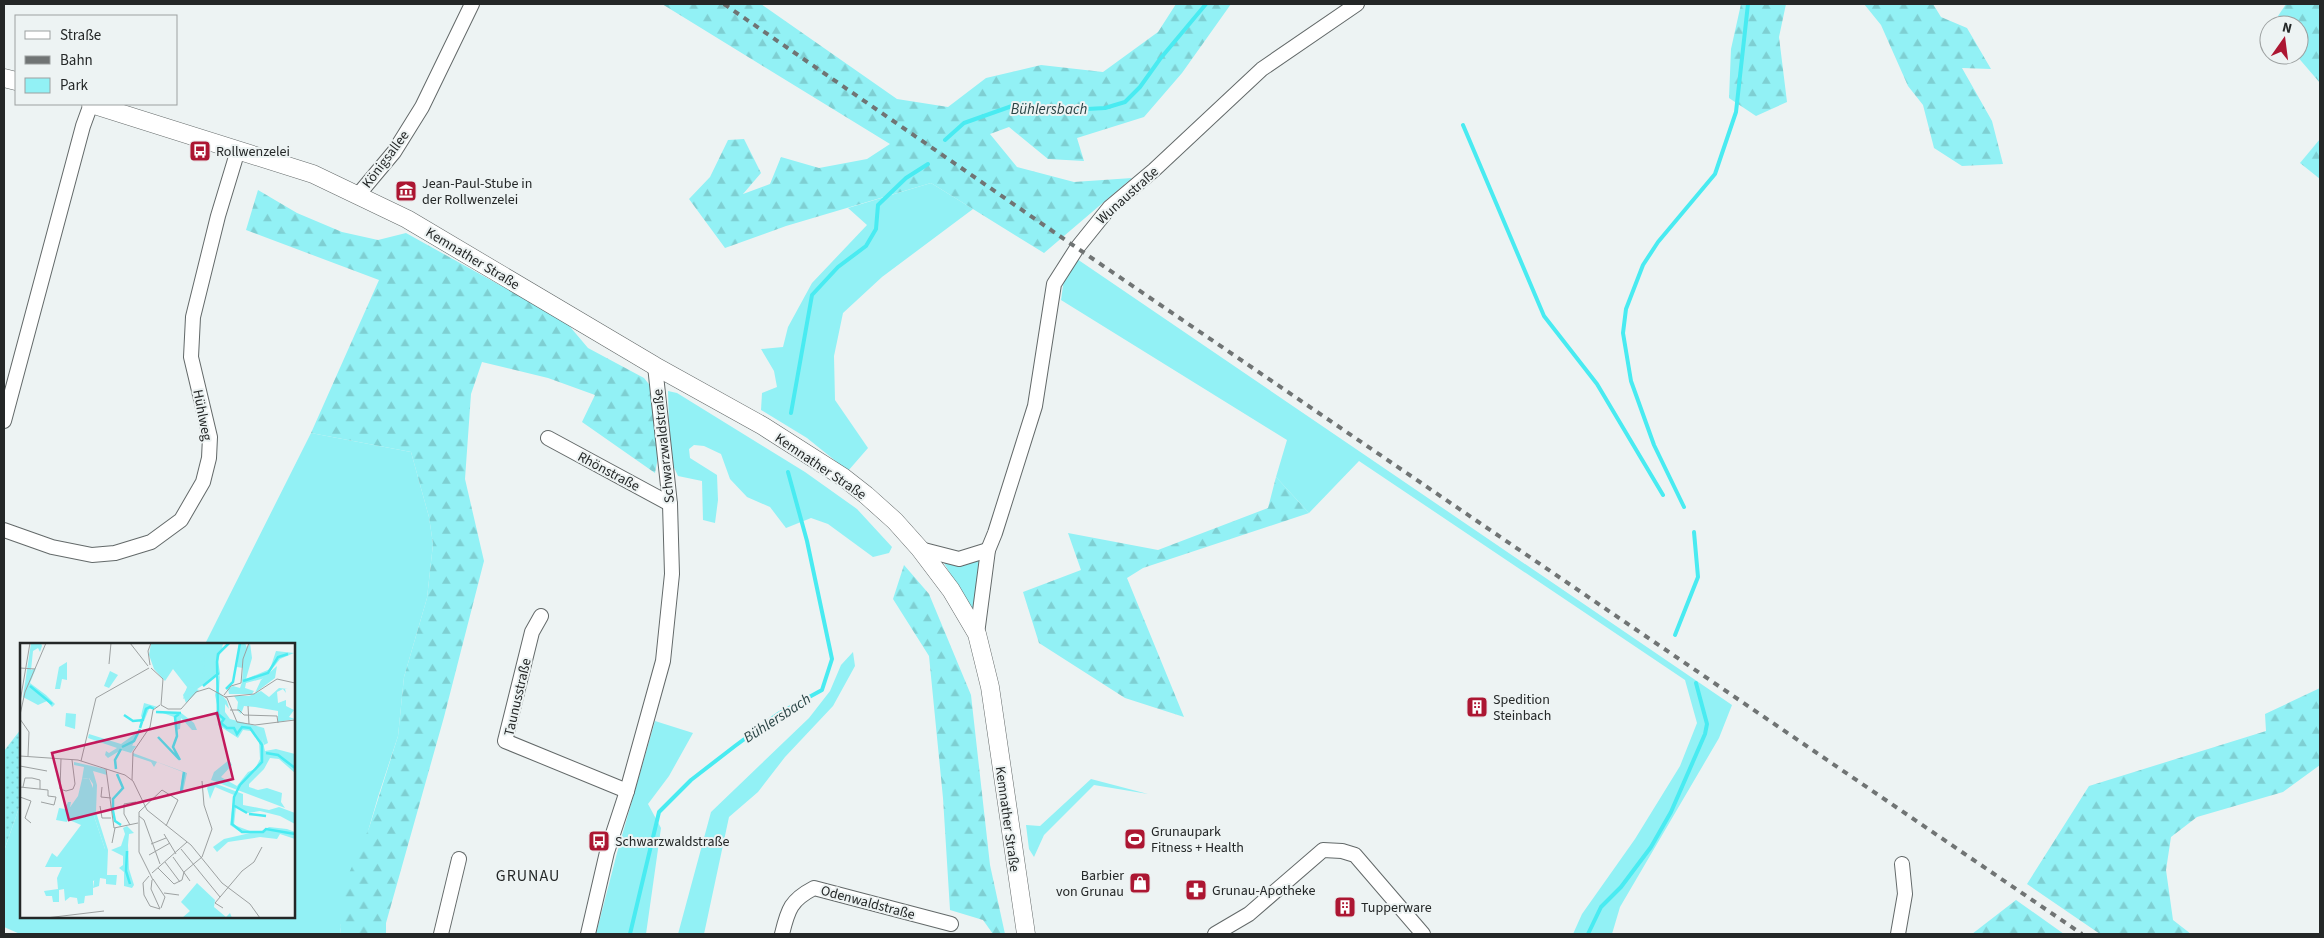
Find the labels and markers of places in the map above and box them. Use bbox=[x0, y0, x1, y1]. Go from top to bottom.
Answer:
bus stop icon: Rollwenzelei bbox=[188, 139, 212, 163]
place label: Rollwenzelei bbox=[216, 142, 290, 162]
place label: Jean-Paul-Stube in der Rollwenzelei bbox=[422, 174, 532, 210]
museum icon: Jean-Paul-Stube in der Rollwenzelei bbox=[394, 179, 418, 203]
place label: Spedition Steinbach bbox=[1493, 690, 1551, 726]
building icon: Spedition Steinbach bbox=[1465, 695, 1489, 719]
place label: Grunaupark Fitness + Health bbox=[1151, 822, 1244, 858]
sports icon: Grunaupark Fitness + Health bbox=[1123, 827, 1147, 851]
bus stop icon: Schwarzwaldstraße bbox=[587, 829, 611, 853]
place label: Schwarzwaldstraße bbox=[615, 832, 730, 852]
place label: Barbier von Grunau bbox=[1056, 866, 1124, 902]
shop icon: Barbier von Grunau bbox=[1128, 871, 1152, 895]
pharmacy icon: Grunau-Apotheke bbox=[1184, 878, 1208, 902]
place label: Grunau-Apotheke bbox=[1212, 881, 1315, 901]
building icon: Tupperware bbox=[1333, 895, 1357, 919]
place label: Tupperware bbox=[1361, 898, 1432, 918]

